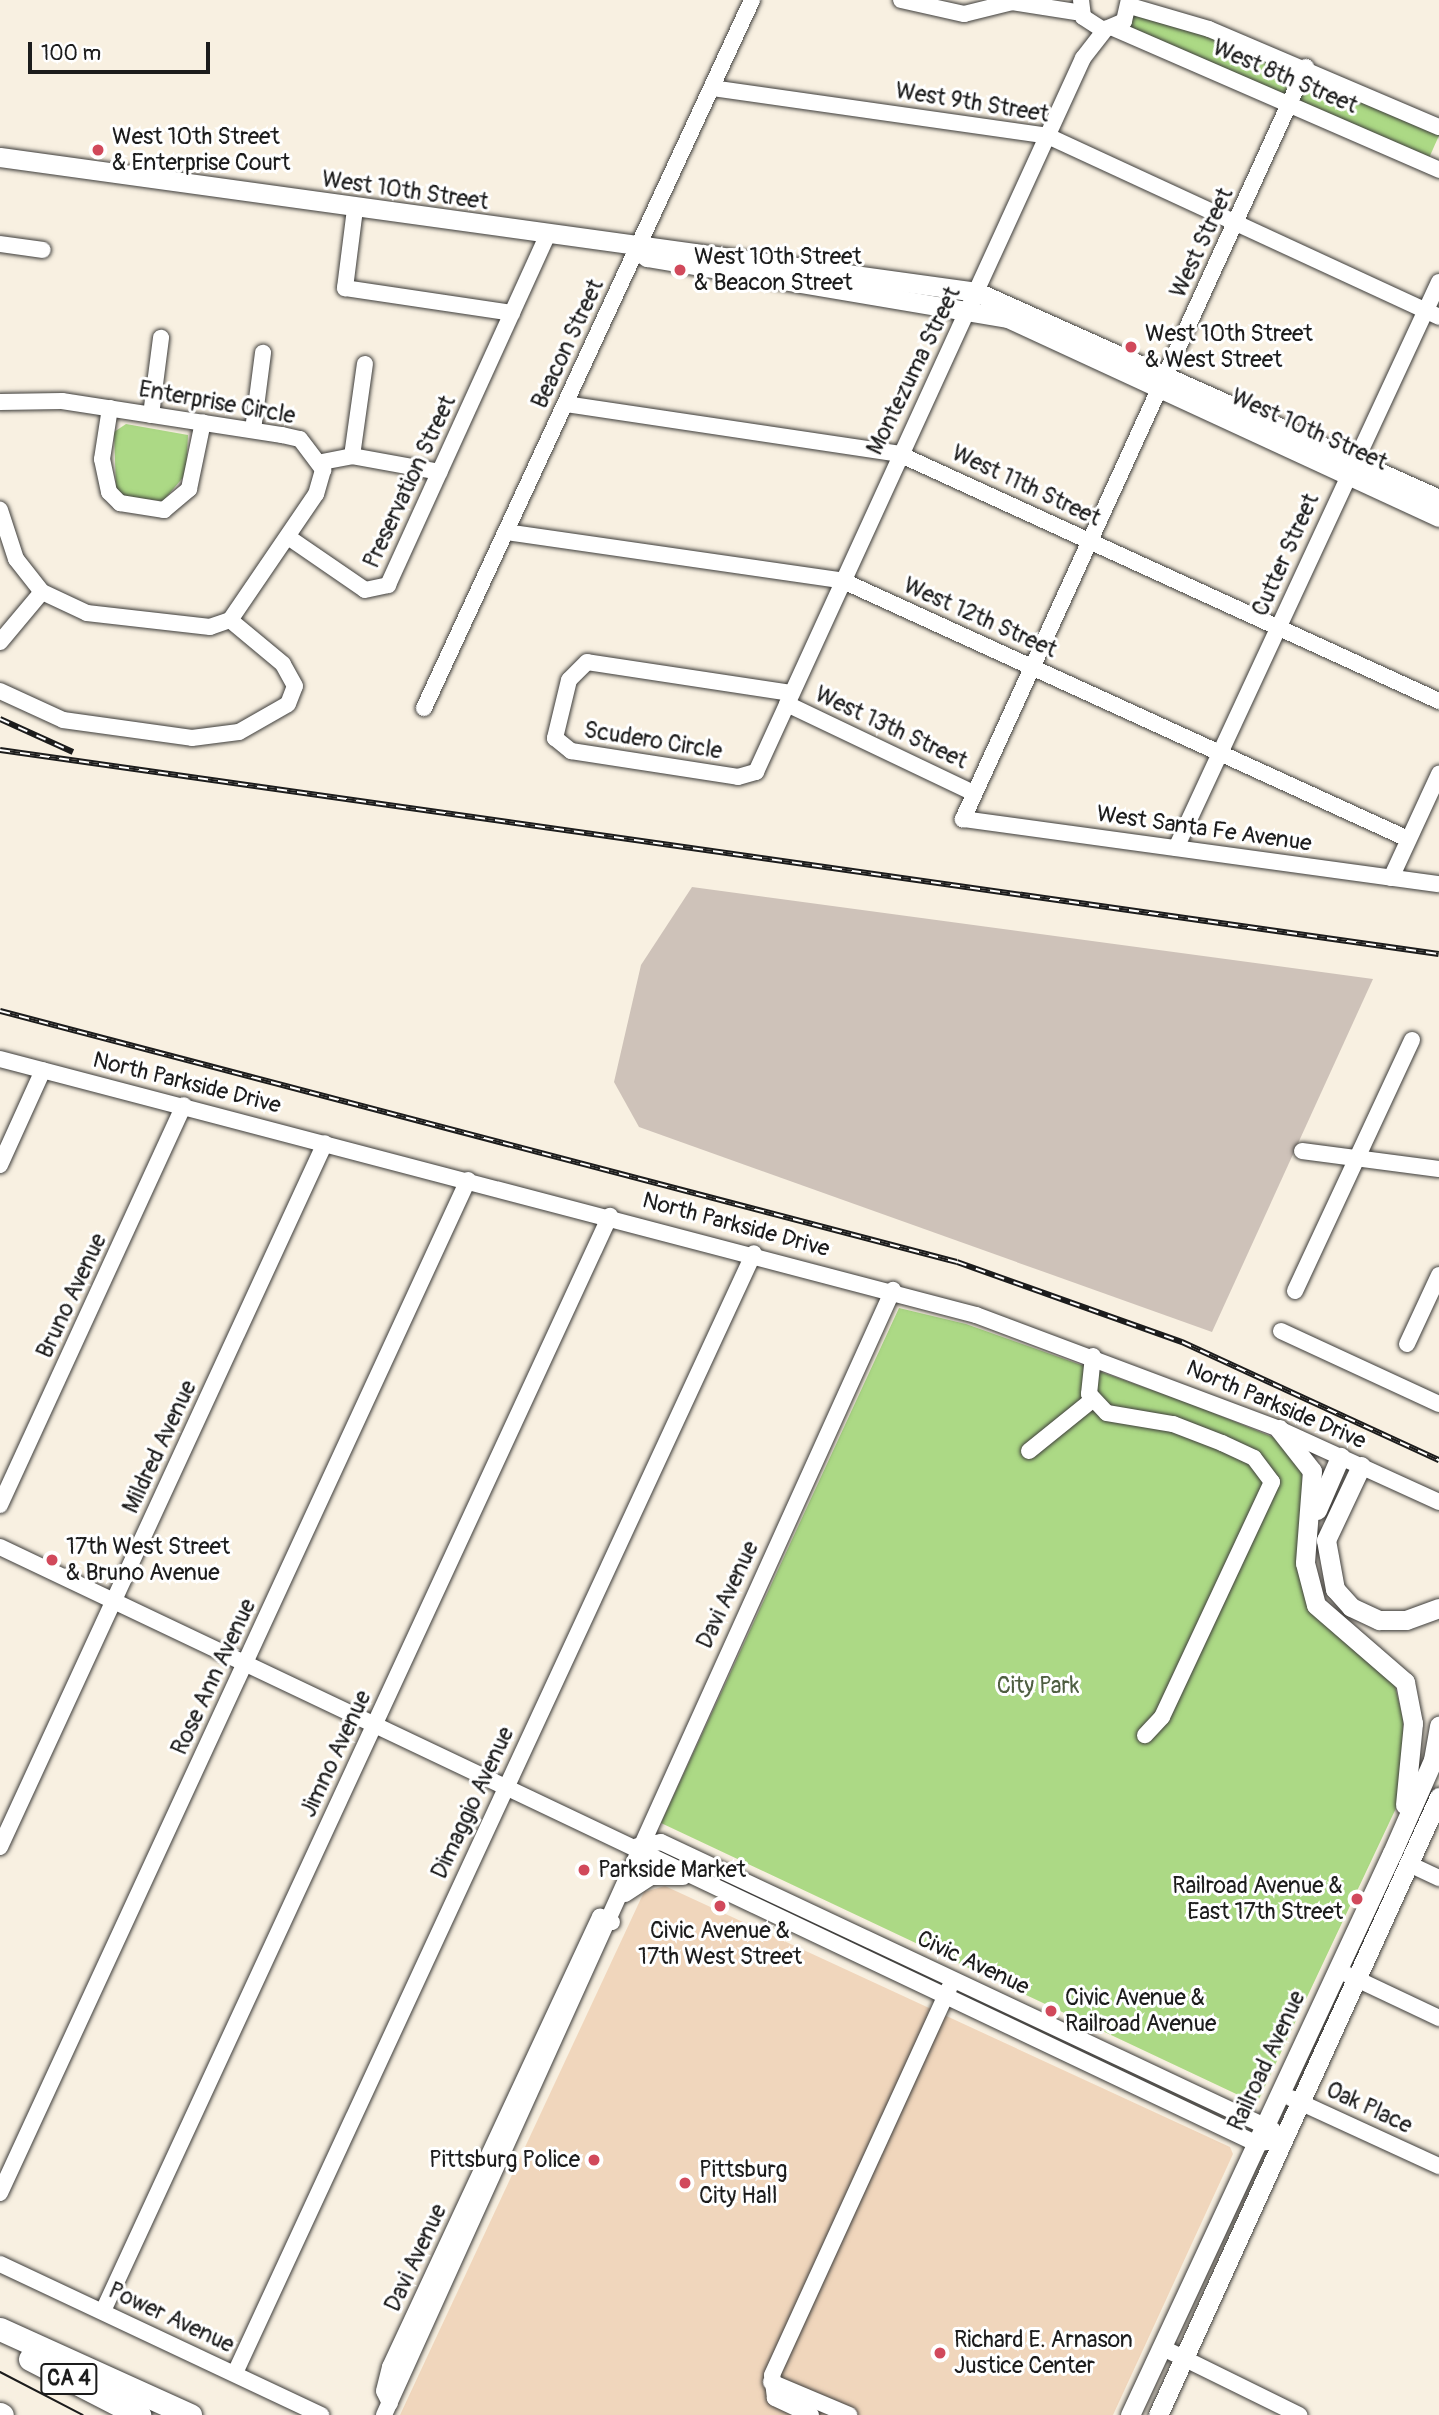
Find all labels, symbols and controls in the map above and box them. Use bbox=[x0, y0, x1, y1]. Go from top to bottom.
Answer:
scale bar bbox=[32, 28, 214, 72]
street label: West 8th Street bbox=[1208, 34, 1362, 120]
text: 100 m bbox=[41, 40, 101, 67]
street label: West 9th Street bbox=[893, 77, 1051, 129]
place label: West 10th Street & Enterprise Court bbox=[112, 123, 290, 177]
marker: West 10th Street & Enterprise Court bbox=[90, 142, 106, 158]
street label: West 10th Street bbox=[320, 166, 490, 216]
street label: West Street bbox=[1165, 184, 1239, 302]
place label: West 10th Street & Beacon Street bbox=[694, 243, 862, 297]
marker: West 10th Street & Beacon Street bbox=[672, 262, 688, 278]
street label: Beacon Street bbox=[526, 275, 610, 413]
street label: Montezuma Street bbox=[861, 283, 967, 459]
place label: West 10th Street & West Street bbox=[1145, 320, 1313, 374]
marker: West 10th Street & West Street bbox=[1123, 339, 1139, 355]
street label: Enterprise Circle bbox=[137, 376, 297, 430]
street label: West 10th Street bbox=[1227, 383, 1391, 477]
street label: Preservation Street bbox=[358, 391, 462, 573]
street label: West 11th Street bbox=[947, 439, 1105, 533]
street label: Cutter Street bbox=[1247, 489, 1325, 621]
street label: West 12th Street bbox=[899, 572, 1061, 664]
street label: West 13th Street bbox=[811, 681, 971, 775]
street label: Scudero Circle bbox=[582, 716, 724, 766]
street label: West Santa Fe Avenue bbox=[1095, 800, 1313, 858]
street label: North Parkside Drive bbox=[90, 1046, 284, 1120]
street label: North Parkside Drive bbox=[639, 1187, 833, 1263]
street label: Bruno Avenue bbox=[31, 1229, 113, 1363]
street label: North Parkside Drive bbox=[1182, 1355, 1370, 1455]
street label: Mildred Avenue bbox=[117, 1376, 203, 1518]
place label: 17th West Street & Bruno Avenue bbox=[66, 1533, 230, 1587]
street label: Davi Avenue bbox=[691, 1537, 765, 1653]
marker: 17th West Street & Bruno Avenue bbox=[44, 1552, 60, 1568]
street label: Rose Ann Avenue bbox=[166, 1595, 262, 1759]
park label: City Park bbox=[997, 1672, 1079, 1700]
street label: Jimno Avenue bbox=[295, 1686, 377, 1822]
street label: Dimaggio Avenue bbox=[426, 1723, 520, 1883]
place label: Parkside Market bbox=[598, 1856, 746, 1884]
marker: Parkside Market bbox=[576, 1862, 592, 1878]
place label: Railroad Avenue & East 17th Street bbox=[1172, 1872, 1343, 1926]
marker: Railroad Avenue & East 17th Street bbox=[1349, 1891, 1365, 1907]
marker: Civic Avenue & 17th West Street bbox=[712, 1898, 728, 1914]
place label: Civic Avenue & 17th West Street bbox=[638, 1917, 802, 1971]
street label: Civic Avenue bbox=[912, 1925, 1034, 2001]
place label: Civic Avenue & Railroad Avenue bbox=[1065, 1984, 1216, 2038]
street label: Railroad Avenue bbox=[1223, 1987, 1311, 2135]
marker: Civic Avenue & Railroad Avenue bbox=[1043, 2003, 1059, 2019]
street label: Oak Place bbox=[1322, 2076, 1416, 2140]
place label: Pittsburg Police bbox=[429, 2146, 580, 2174]
marker: Pittsburg Police bbox=[586, 2152, 602, 2168]
place label: Pittsburg City Hall bbox=[699, 2156, 787, 2210]
marker: Pittsburg City Hall bbox=[677, 2175, 693, 2191]
street label: Davi Avenue bbox=[379, 2200, 453, 2316]
street label: Power Avenue bbox=[104, 2277, 238, 2359]
place label: Richard E. Arnason Justice Center bbox=[954, 2326, 1133, 2380]
marker: Richard E. Arnason Justice Center bbox=[932, 2345, 948, 2361]
road number: CA 4 bbox=[39, 2362, 99, 2396]

